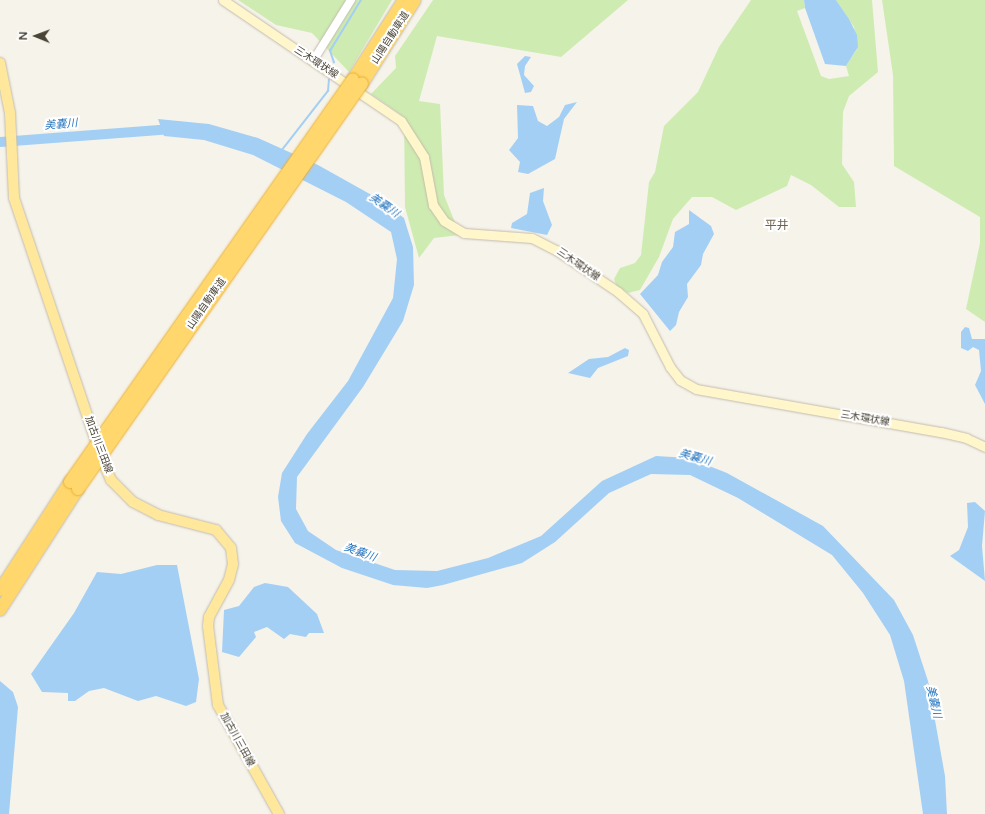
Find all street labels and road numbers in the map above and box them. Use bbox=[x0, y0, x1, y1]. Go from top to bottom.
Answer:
street label: 山陽自動車道 bbox=[370, 10, 412, 66]
street label: 三木環状線 bbox=[292, 44, 340, 82]
street label: 三木環状線 bbox=[554, 246, 602, 284]
street label: 山陽自動車道 bbox=[185, 276, 229, 332]
street label: 三木環状線 bbox=[839, 409, 891, 429]
street label: 加古川三田線 bbox=[82, 415, 114, 475]
street label: 加古川三田線 bbox=[217, 711, 257, 769]

